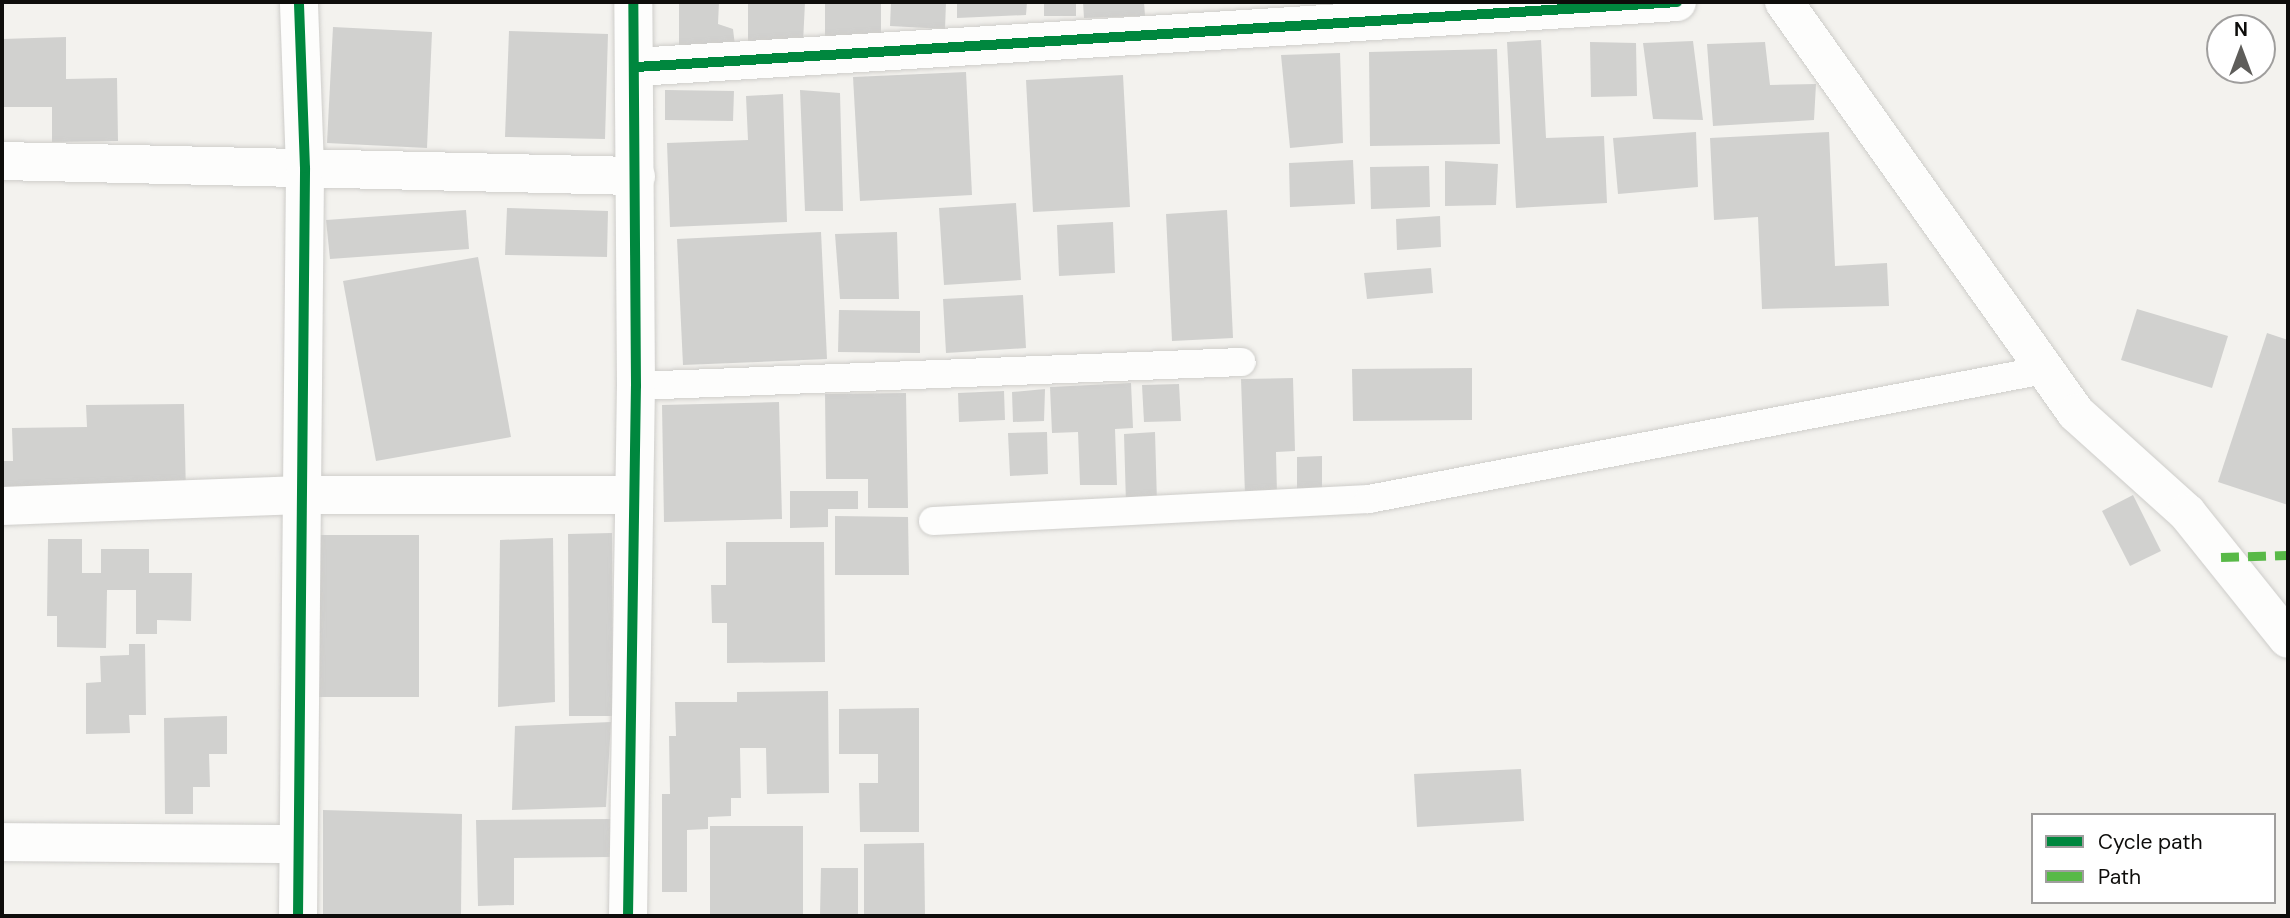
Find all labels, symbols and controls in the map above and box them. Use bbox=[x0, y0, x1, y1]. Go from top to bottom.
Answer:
north arrow bbox=[2206, 14, 2276, 84]
text: N bbox=[2234, 17, 2248, 42]
legend bbox=[2031, 813, 2276, 904]
text: Cycle path bbox=[2098, 828, 2203, 856]
text: Path bbox=[2098, 863, 2141, 891]

